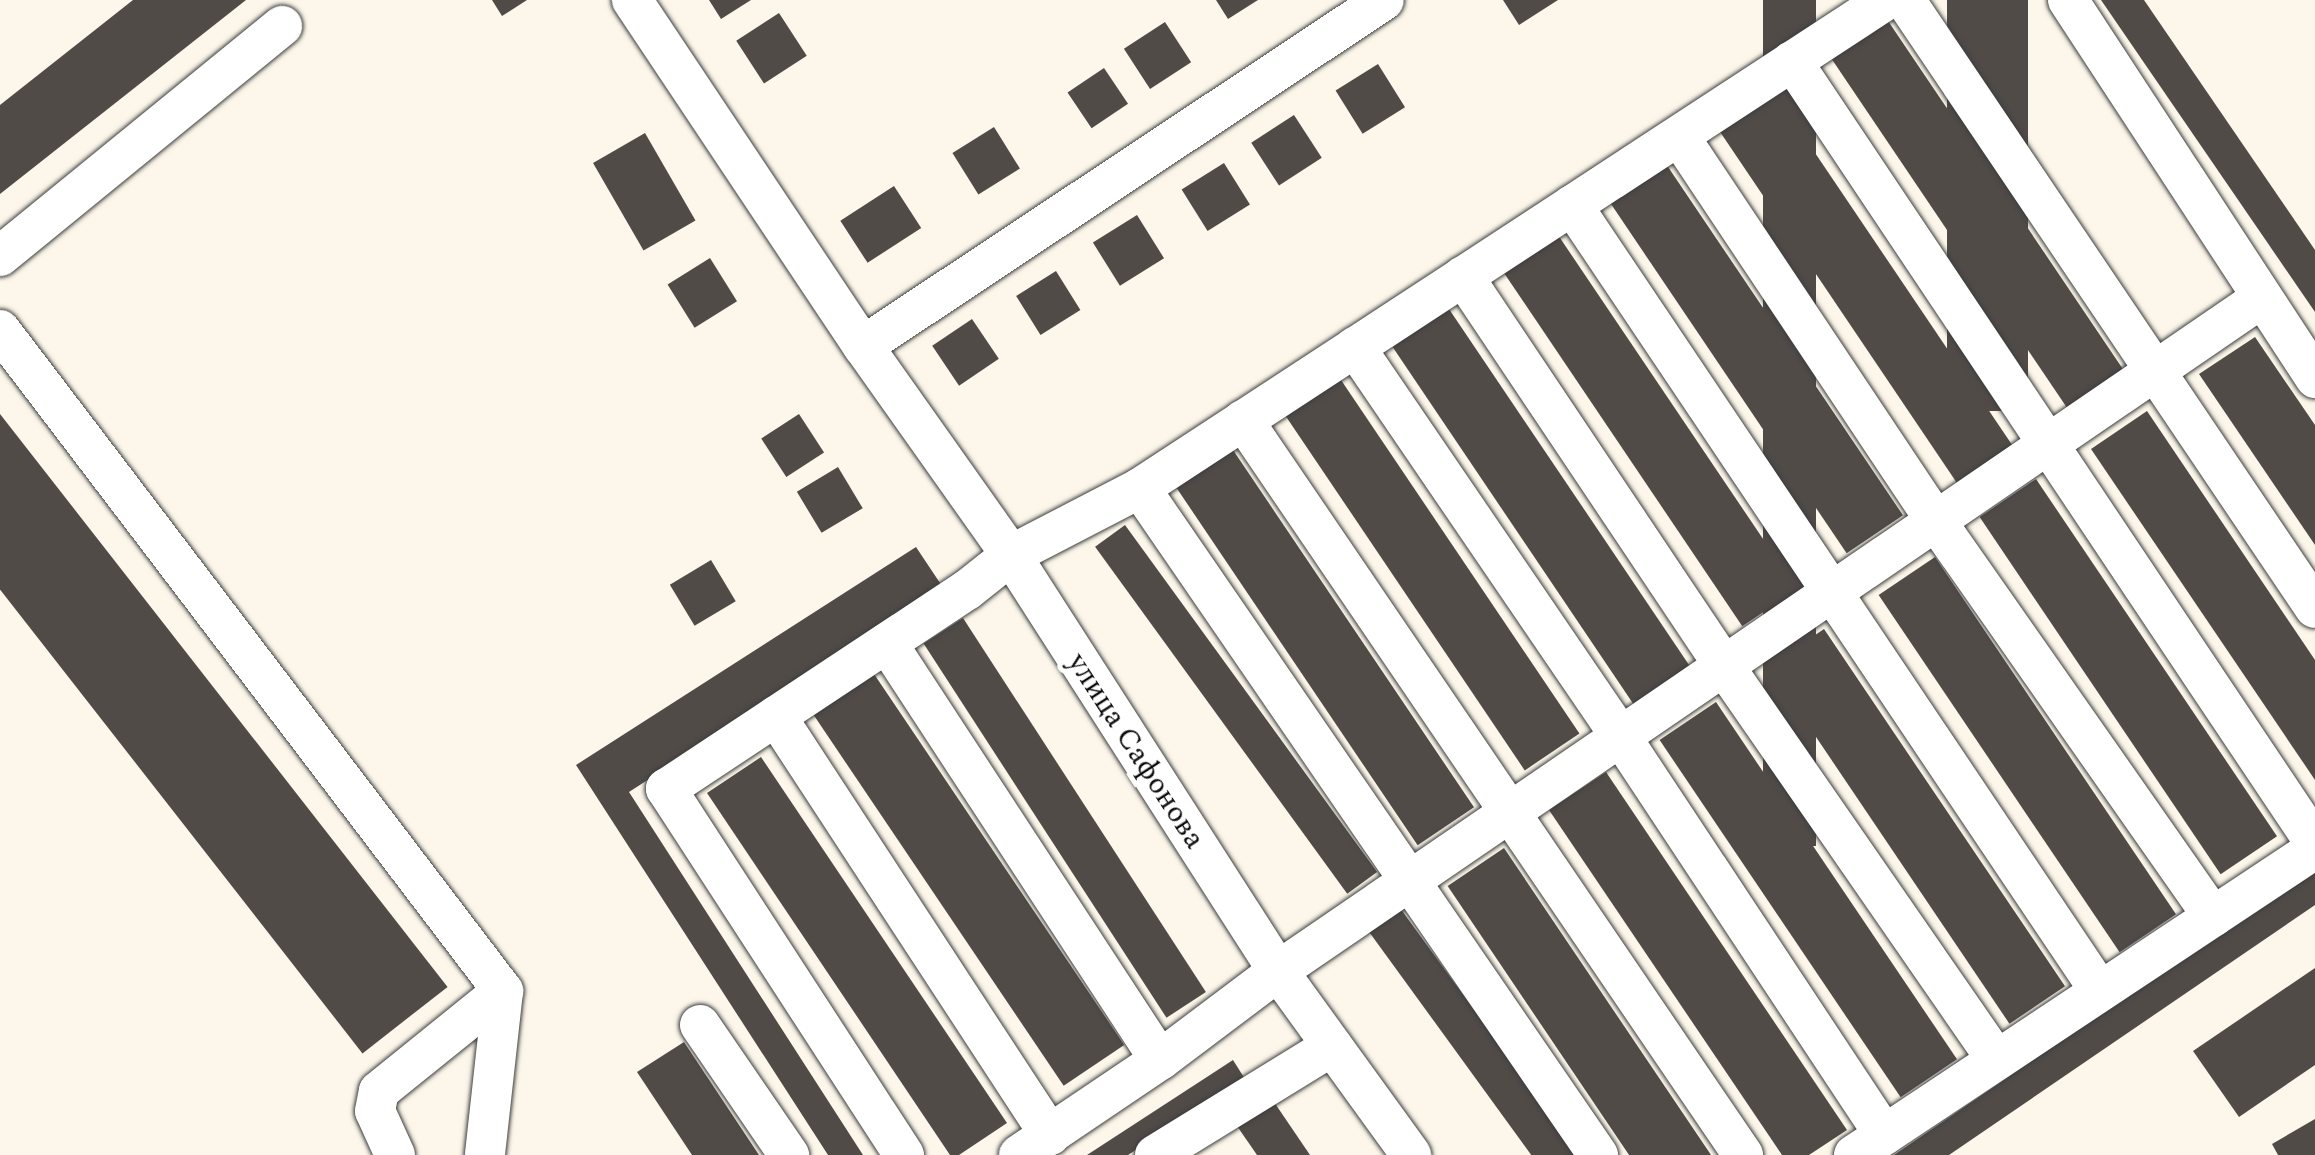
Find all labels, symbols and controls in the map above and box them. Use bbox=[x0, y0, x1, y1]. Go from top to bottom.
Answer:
street label: улица Сафонова bbox=[1059, 646, 1213, 856]

